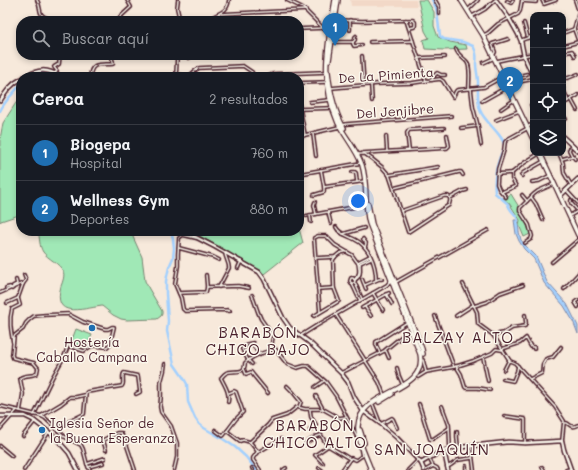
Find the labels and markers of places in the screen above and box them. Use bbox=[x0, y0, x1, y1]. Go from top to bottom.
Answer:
pin: 1 bbox=[322, 13, 348, 46]
pin: 2 bbox=[497, 67, 523, 100]
marker: Hostería Caballo Campana bbox=[87, 323, 97, 333]
place label: Hostería Caballo Campana bbox=[36, 333, 148, 365]
place label: Iglesia Señor de la Buena Esperanza bbox=[50, 414, 175, 446]
marker: Iglesia Señor de la Buena Esperanza bbox=[37, 425, 47, 435]

